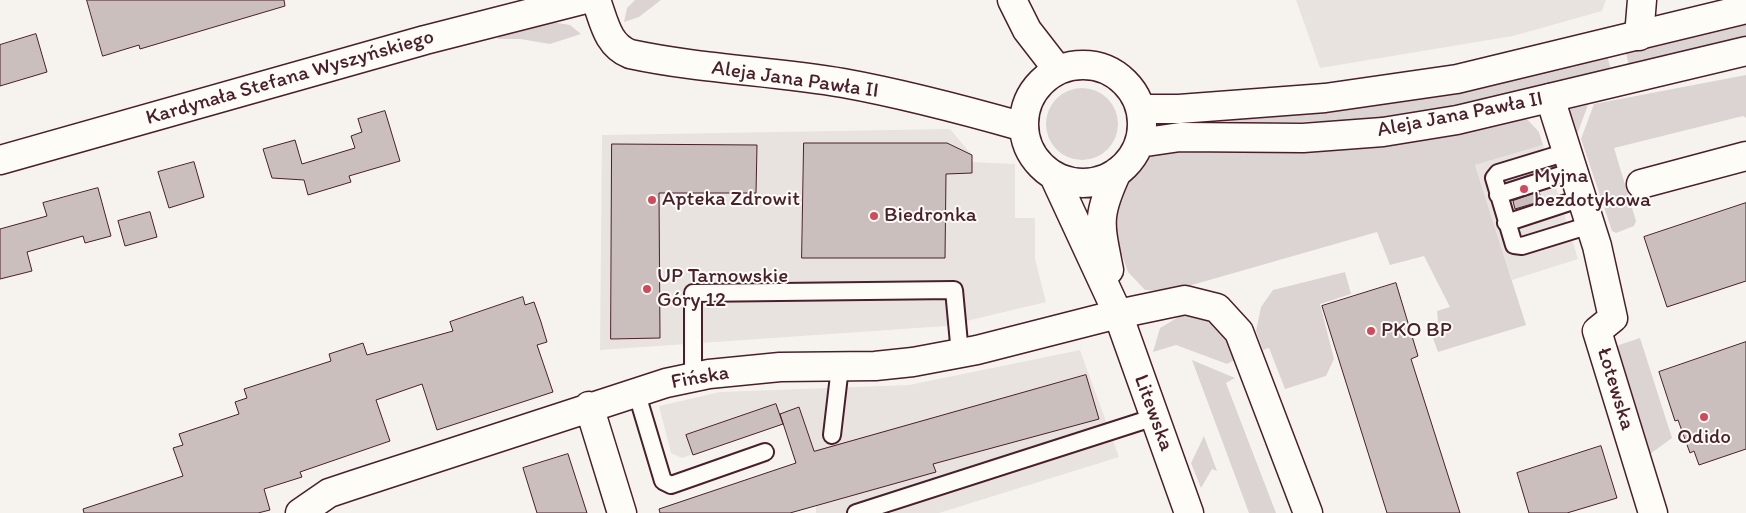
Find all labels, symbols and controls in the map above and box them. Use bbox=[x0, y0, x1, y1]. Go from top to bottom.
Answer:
street label: Kardynała Stefana Wyszyńskiego bbox=[143, 25, 437, 131]
street label: Aleja Jana Pawła II bbox=[710, 56, 880, 104]
street label: Aleja Jana Pawła II bbox=[1375, 87, 1545, 143]
place label: Myjna bezdotykowa bbox=[1534, 164, 1651, 214]
marker: Myjna bezdotykowa bbox=[1518, 183, 1530, 195]
place label: Apteka Zdrowit bbox=[662, 187, 800, 213]
marker: Apteka Zdrowit bbox=[646, 194, 658, 206]
place label: Biedronka bbox=[884, 203, 977, 229]
marker: Biedronka bbox=[868, 210, 880, 222]
place label: UP Tarnowskie Góry 12 bbox=[657, 264, 788, 314]
marker: UP Tarnowskie Góry 12 bbox=[641, 283, 653, 295]
place label: PKO BP bbox=[1381, 318, 1452, 344]
marker: PKO BP bbox=[1365, 325, 1377, 337]
street label: Łotewska bbox=[1591, 345, 1639, 433]
street label: Fińska bbox=[669, 361, 731, 395]
street label: Litewska bbox=[1128, 371, 1178, 455]
marker: Odido bbox=[1698, 411, 1710, 423]
place label: Odido bbox=[1677, 425, 1731, 451]

